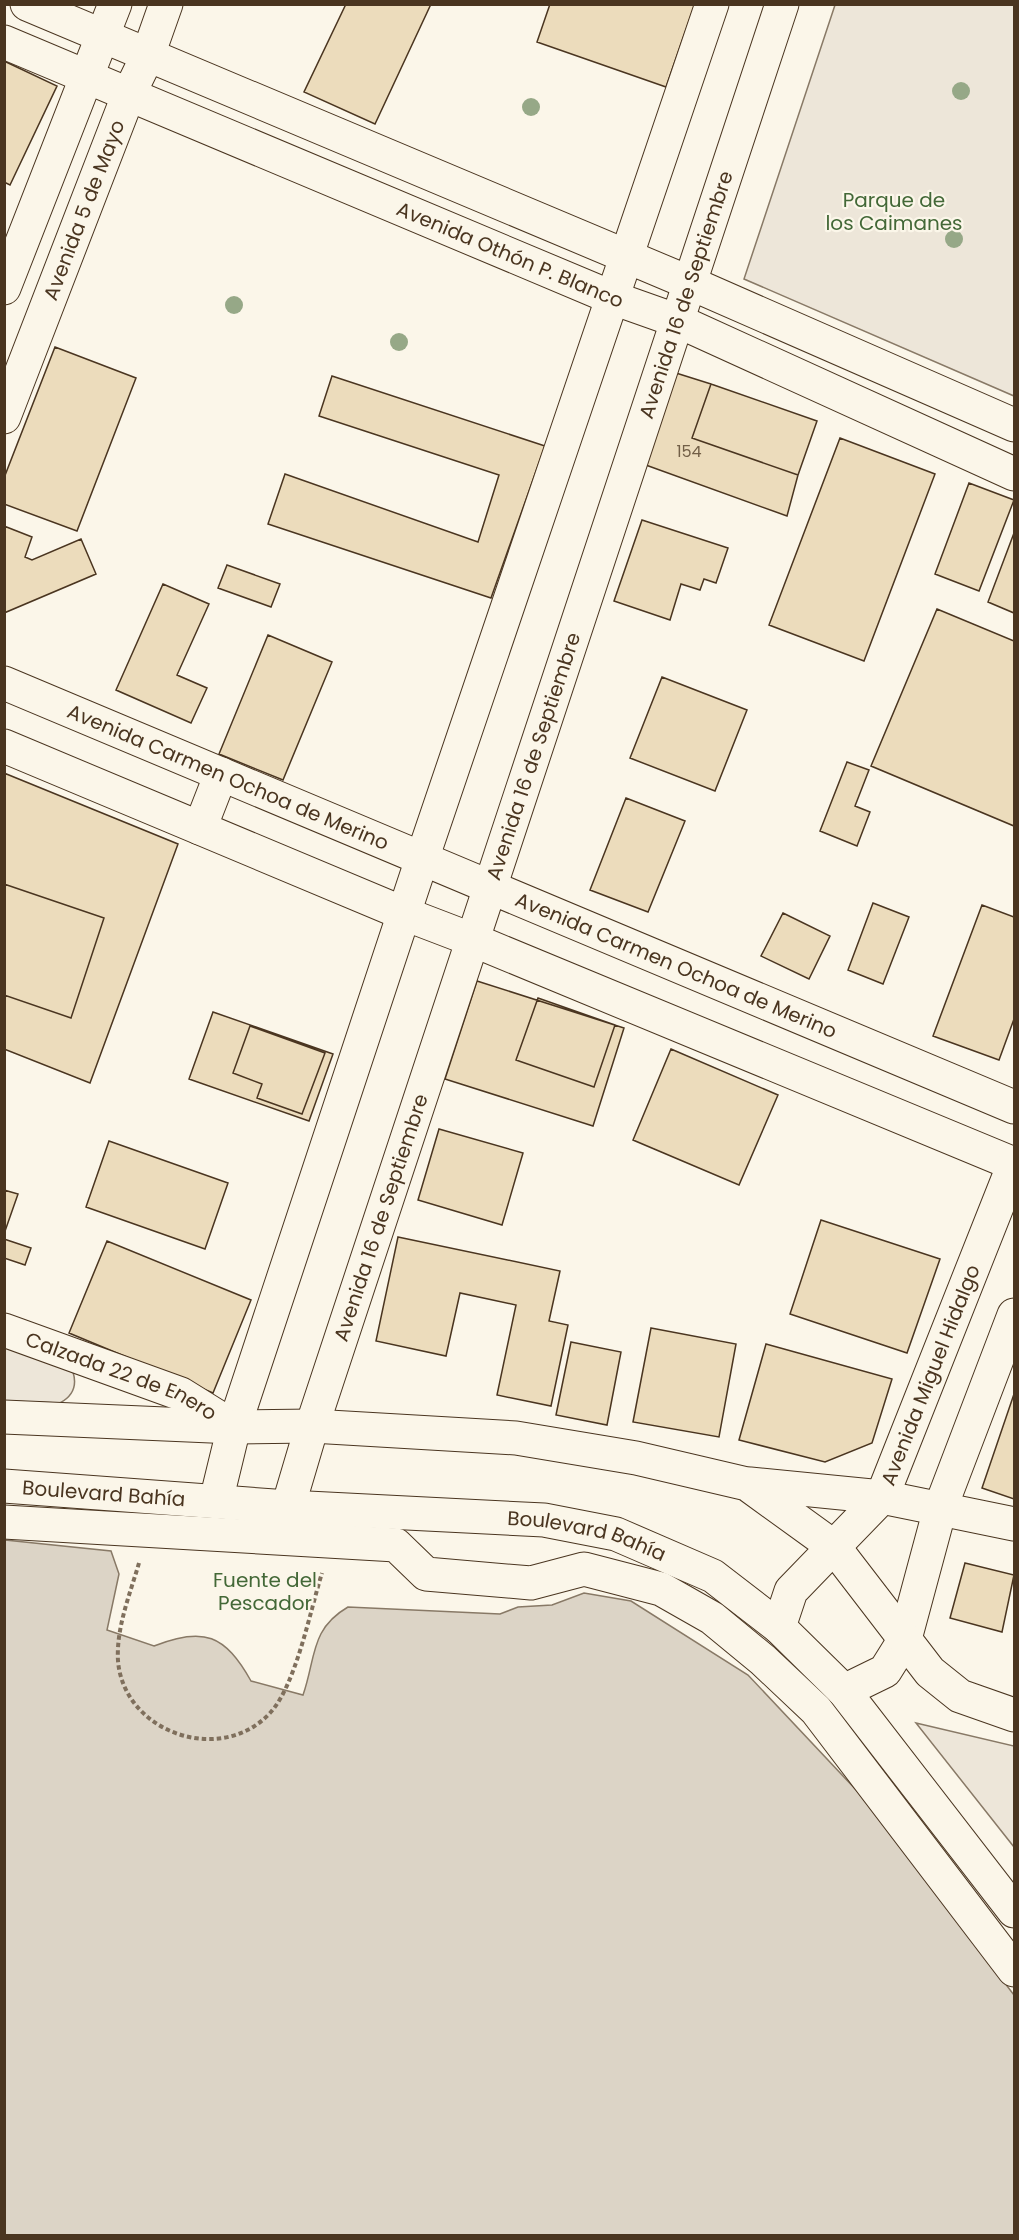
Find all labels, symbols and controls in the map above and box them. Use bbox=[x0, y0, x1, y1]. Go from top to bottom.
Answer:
street label: Avenida 5 de Mayo bbox=[36, 116, 132, 304]
street label: Avenida 16 de Septiembre bbox=[632, 167, 740, 422]
park label: Parque de los Caimanes bbox=[825, 186, 963, 237]
street label: Avenida Othón P. Blanco bbox=[392, 195, 627, 315]
house number: 154 bbox=[676, 440, 702, 463]
street label: Avenida 16 de Septiembre bbox=[479, 629, 587, 884]
street label: Avenida Carmen Ochoa de Merino bbox=[63, 697, 393, 857]
street label: Avenida Carmen Ochoa de Merino bbox=[511, 885, 841, 1045]
street label: Avenida 16 de Septiembre bbox=[327, 1090, 435, 1345]
street label: Avenida Miguel Hidalgo bbox=[874, 1260, 987, 1490]
street label: Calzada 22 de Enero bbox=[22, 1325, 222, 1427]
street label: Boulevard Bahía bbox=[21, 1473, 186, 1513]
street label: Boulevard Bahía bbox=[507, 1504, 670, 1568]
park label: Fuente del Pescador bbox=[213, 1566, 317, 1617]

